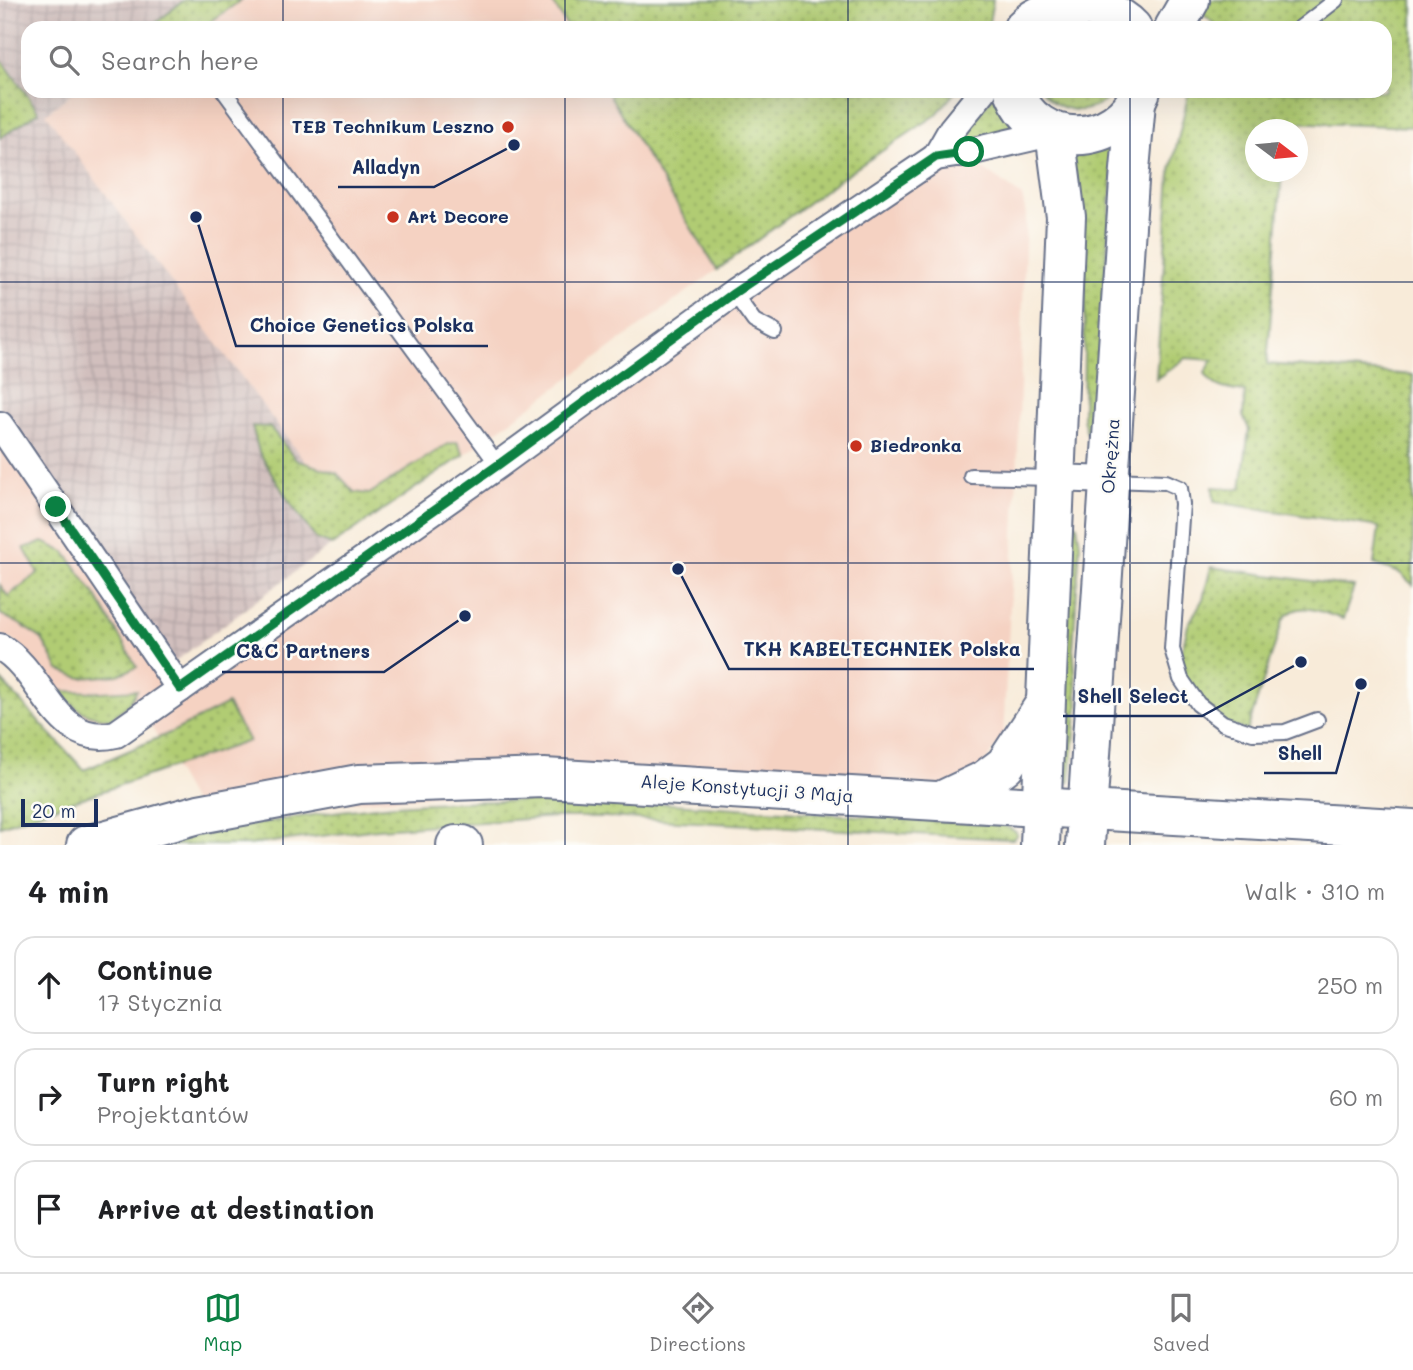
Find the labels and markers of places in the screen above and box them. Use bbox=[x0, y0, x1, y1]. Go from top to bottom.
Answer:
place label: TEB Technikum Leszno bbox=[292, 114, 494, 138]
marker: TEB Technikum Leszno bbox=[500, 119, 516, 135]
callout: Alladyn bbox=[338, 147, 434, 187]
place label: Art Decore bbox=[407, 204, 509, 228]
marker: Art Decore bbox=[385, 209, 401, 225]
callout: Choice Genetics Polska bbox=[236, 306, 488, 346]
place label: Biedronka bbox=[870, 433, 962, 457]
marker: Biedronka bbox=[848, 438, 864, 454]
callout: TKH KABELTECHNIEK Polska bbox=[729, 629, 1034, 669]
callout: C&C Partners bbox=[222, 632, 384, 672]
callout: Shell Select bbox=[1063, 676, 1202, 716]
callout: Shell bbox=[1264, 733, 1336, 773]

